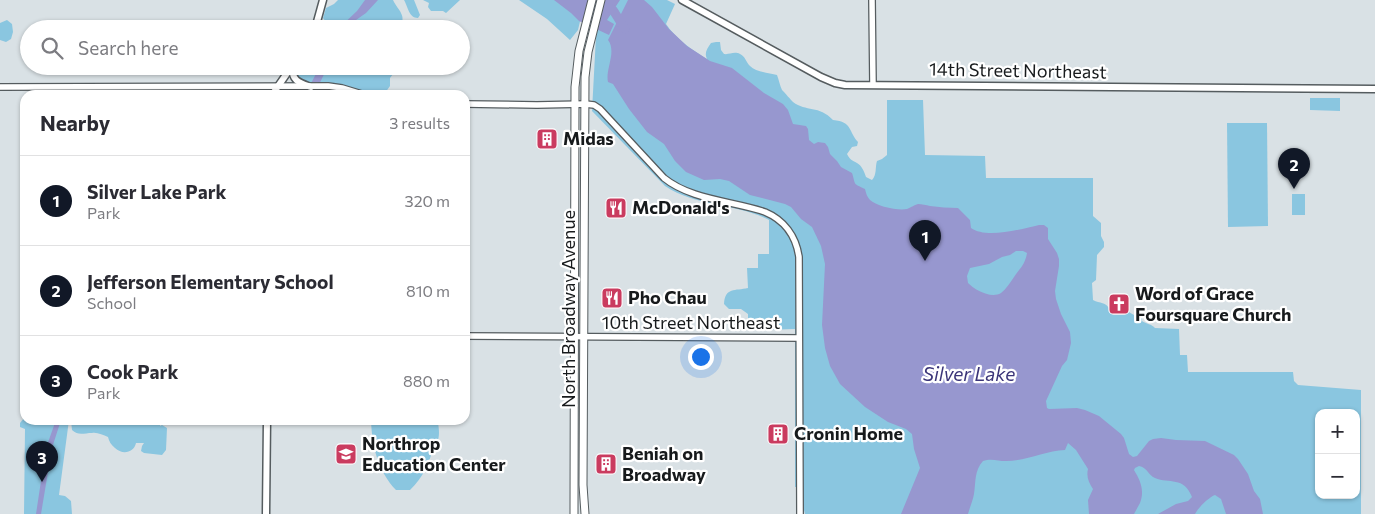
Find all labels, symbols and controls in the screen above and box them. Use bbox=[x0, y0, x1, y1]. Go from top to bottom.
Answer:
search box bbox=[20, 20, 470, 75]
icon: search bbox=[38, 34, 66, 62]
text: Search here bbox=[78, 36, 178, 59]
street label: 14th Street Northeast bbox=[929, 57, 1107, 83]
text: Nearby bbox=[40, 110, 110, 135]
text: 3 results bbox=[389, 113, 450, 132]
building icon: Midas bbox=[535, 127, 559, 151]
place label: Midas bbox=[563, 127, 614, 149]
pin: 2 bbox=[1278, 148, 1310, 189]
text: Silver Lake Park bbox=[87, 180, 226, 203]
text: 1 bbox=[52, 191, 60, 210]
text: 320 m bbox=[405, 191, 450, 210]
restaurant icon: McDonald's bbox=[604, 196, 628, 220]
place label: McDonald's bbox=[632, 196, 730, 218]
text: Park bbox=[87, 203, 120, 222]
street label: North Broadway Avenue bbox=[557, 210, 579, 408]
pin: 1 bbox=[909, 220, 941, 261]
text: Jefferson Elementary School bbox=[87, 270, 334, 293]
text: 2 bbox=[51, 281, 61, 300]
text: 810 m bbox=[406, 281, 450, 300]
place label: Word of Grace Foursquare Church bbox=[1135, 282, 1292, 325]
restaurant icon: Pho Chau bbox=[600, 286, 624, 310]
place label: Pho Chau bbox=[628, 286, 707, 308]
church icon: Word of Grace Foursquare Church bbox=[1107, 292, 1131, 316]
text: School bbox=[87, 293, 137, 312]
street label: 10th Street Northeast bbox=[602, 311, 780, 333]
your location bbox=[688, 344, 714, 370]
text: Cook Park bbox=[87, 360, 178, 383]
water label: Silver Lake bbox=[923, 362, 1015, 385]
text: 3 bbox=[51, 371, 61, 390]
text: 880 m bbox=[403, 371, 450, 390]
text: Park bbox=[87, 383, 120, 402]
map controls bbox=[1315, 409, 1360, 499]
button: + bbox=[1315, 409, 1360, 454]
building icon: Cronin Home bbox=[766, 422, 790, 446]
place label: Cronin Home bbox=[794, 422, 903, 444]
place label: Northrop Education Center bbox=[362, 432, 506, 475]
pin: 3 bbox=[26, 441, 58, 482]
school or university icon: Northrop Education Center bbox=[334, 442, 358, 466]
place label: Beniah on Broadway bbox=[622, 442, 706, 485]
building icon: Beniah on Broadway bbox=[594, 452, 618, 476]
button: − bbox=[1315, 454, 1360, 499]

